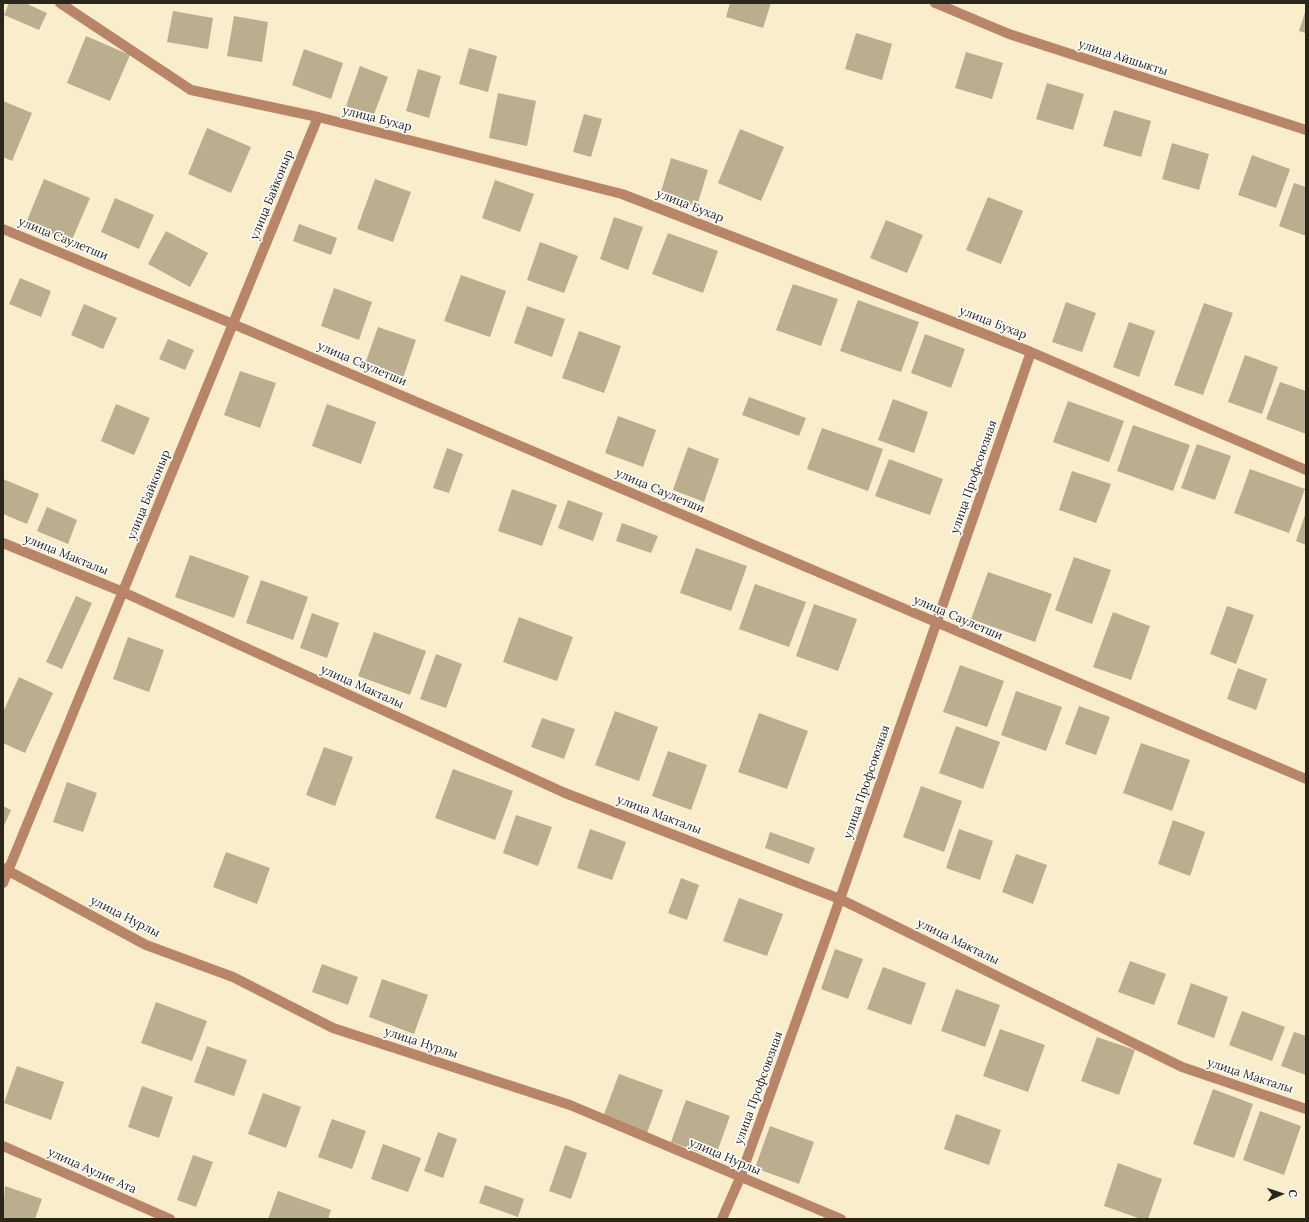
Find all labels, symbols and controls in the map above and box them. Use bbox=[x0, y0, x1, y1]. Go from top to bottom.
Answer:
street label: улица Айшыкты bbox=[1077, 37, 1169, 79]
street label: улица Бухар bbox=[341, 103, 413, 135]
street label: улица Байконыр bbox=[247, 148, 297, 242]
street label: улица Бухар bbox=[654, 187, 726, 225]
street label: улица Саулетши bbox=[16, 214, 110, 264]
street label: улица Бухар bbox=[957, 304, 1029, 342]
street label: улица Саулетши bbox=[315, 339, 409, 389]
street label: улица Профсоюзная bbox=[948, 418, 1000, 536]
street label: улица Байконыр bbox=[124, 448, 174, 542]
street label: улица Саулетши bbox=[613, 466, 707, 516]
street label: улица Макталы bbox=[22, 532, 110, 578]
street label: улица Саулетши bbox=[911, 593, 1005, 643]
street label: улица Макталы bbox=[318, 662, 406, 712]
street label: улица Профсоюзная bbox=[841, 723, 893, 841]
street label: улица Макталы bbox=[615, 792, 703, 838]
street label: улица Нурлы bbox=[88, 893, 162, 941]
street label: улица Макталы bbox=[915, 916, 1001, 968]
street label: улица Нурлы bbox=[382, 1024, 460, 1062]
street label: улица Профсоюзная bbox=[732, 1030, 786, 1146]
street label: улица Макталы bbox=[1205, 1055, 1295, 1097]
street label: улица Нурлы bbox=[687, 1135, 763, 1179]
street label: улица Аулие Ата bbox=[46, 1145, 138, 1197]
north arrow bbox=[1261, 1174, 1301, 1214]
text: С bbox=[1286, 1189, 1300, 1198]

